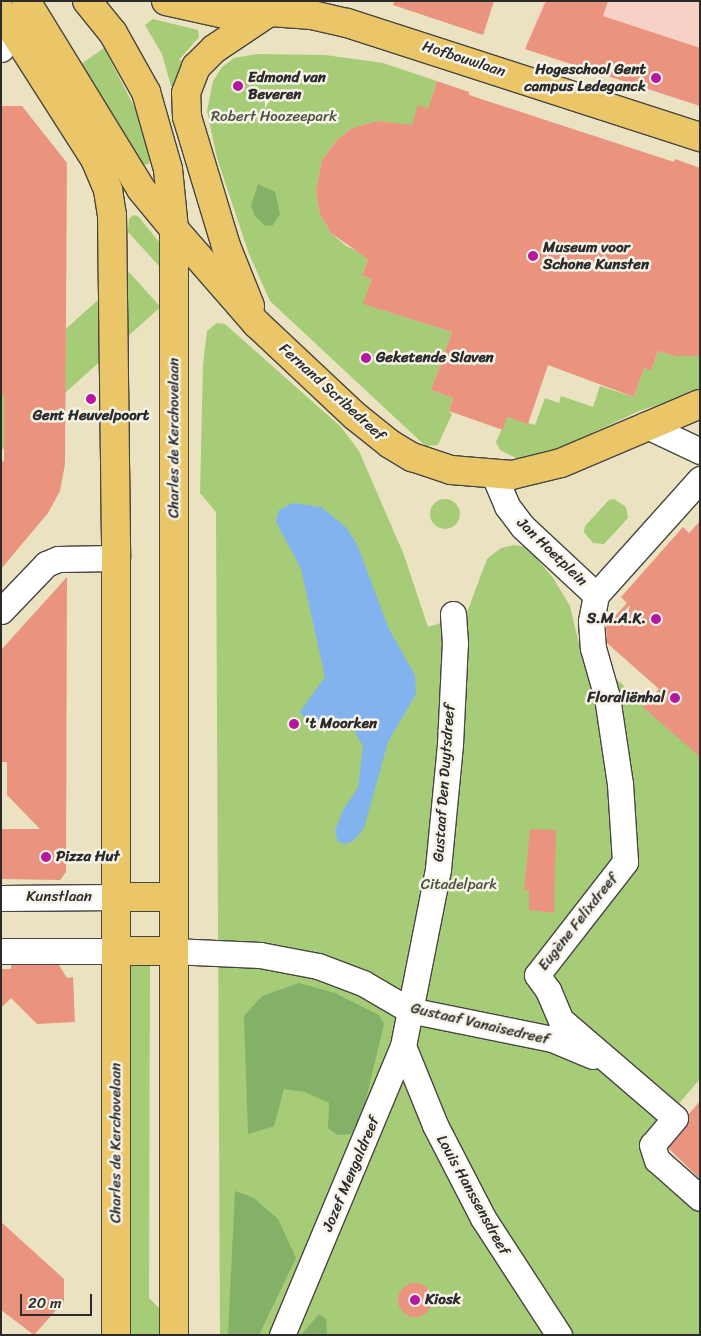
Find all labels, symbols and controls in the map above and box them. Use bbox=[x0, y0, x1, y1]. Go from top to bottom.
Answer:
street label: Hofbouwlaan bbox=[420, 37, 508, 81]
place label: Hogeschool Gent campus Ledeganck bbox=[524, 60, 646, 95]
place label: Edmond van Beveren bbox=[248, 68, 326, 103]
marker: Hogeschool Gent campus Ledeganck bbox=[650, 72, 662, 84]
marker: Edmond van Beveren bbox=[232, 80, 244, 92]
park label: Robert Hoozeepark bbox=[211, 108, 337, 126]
place label: Museum voor Schone Kunsten bbox=[543, 238, 649, 273]
marker: Museum voor Schone Kunsten bbox=[527, 250, 539, 262]
street label: Fernand Scribedreef bbox=[275, 340, 389, 444]
place label: Geketende Slaven bbox=[376, 349, 494, 367]
marker: Geketende Slaven bbox=[360, 352, 372, 364]
street label: Charles de Kerchovelaan bbox=[165, 358, 183, 518]
marker: Gent Heuvelpoort bbox=[85, 393, 97, 405]
place label: Gent Heuvelpoort bbox=[33, 407, 149, 425]
street label: Jan Hoetplein bbox=[513, 514, 591, 590]
place label: S.M.A.K. bbox=[587, 610, 646, 628]
marker: S.M.A.K. bbox=[650, 613, 662, 625]
place label: Floraliënhal bbox=[587, 689, 665, 707]
marker: Floraliënhal bbox=[669, 692, 681, 704]
street label: Gustaaf Den Duytsdreef bbox=[430, 704, 458, 862]
place label: 't Moorken bbox=[304, 715, 377, 733]
marker: 't Moorken bbox=[288, 718, 300, 730]
place label: Pizza Hut bbox=[56, 848, 120, 866]
marker: Pizza Hut bbox=[40, 851, 52, 863]
street label: Eugène Felixdreef bbox=[534, 870, 622, 974]
park label: Citadelpark bbox=[421, 876, 497, 894]
street label: Kunstlaan bbox=[26, 888, 92, 906]
street label: Gustaaf Vanaisedreef bbox=[409, 999, 551, 1049]
street label: Charles de Kerchovelaan bbox=[107, 1063, 125, 1223]
street label: Jozef Mengaldreef bbox=[319, 1114, 383, 1234]
street label: Louis Hanssensdreef bbox=[432, 1132, 514, 1258]
scale bar bbox=[22, 1284, 95, 1316]
text: 20 m bbox=[28, 1290, 62, 1316]
place label: Kiosk bbox=[425, 1291, 461, 1309]
marker: Kiosk bbox=[409, 1294, 421, 1306]

